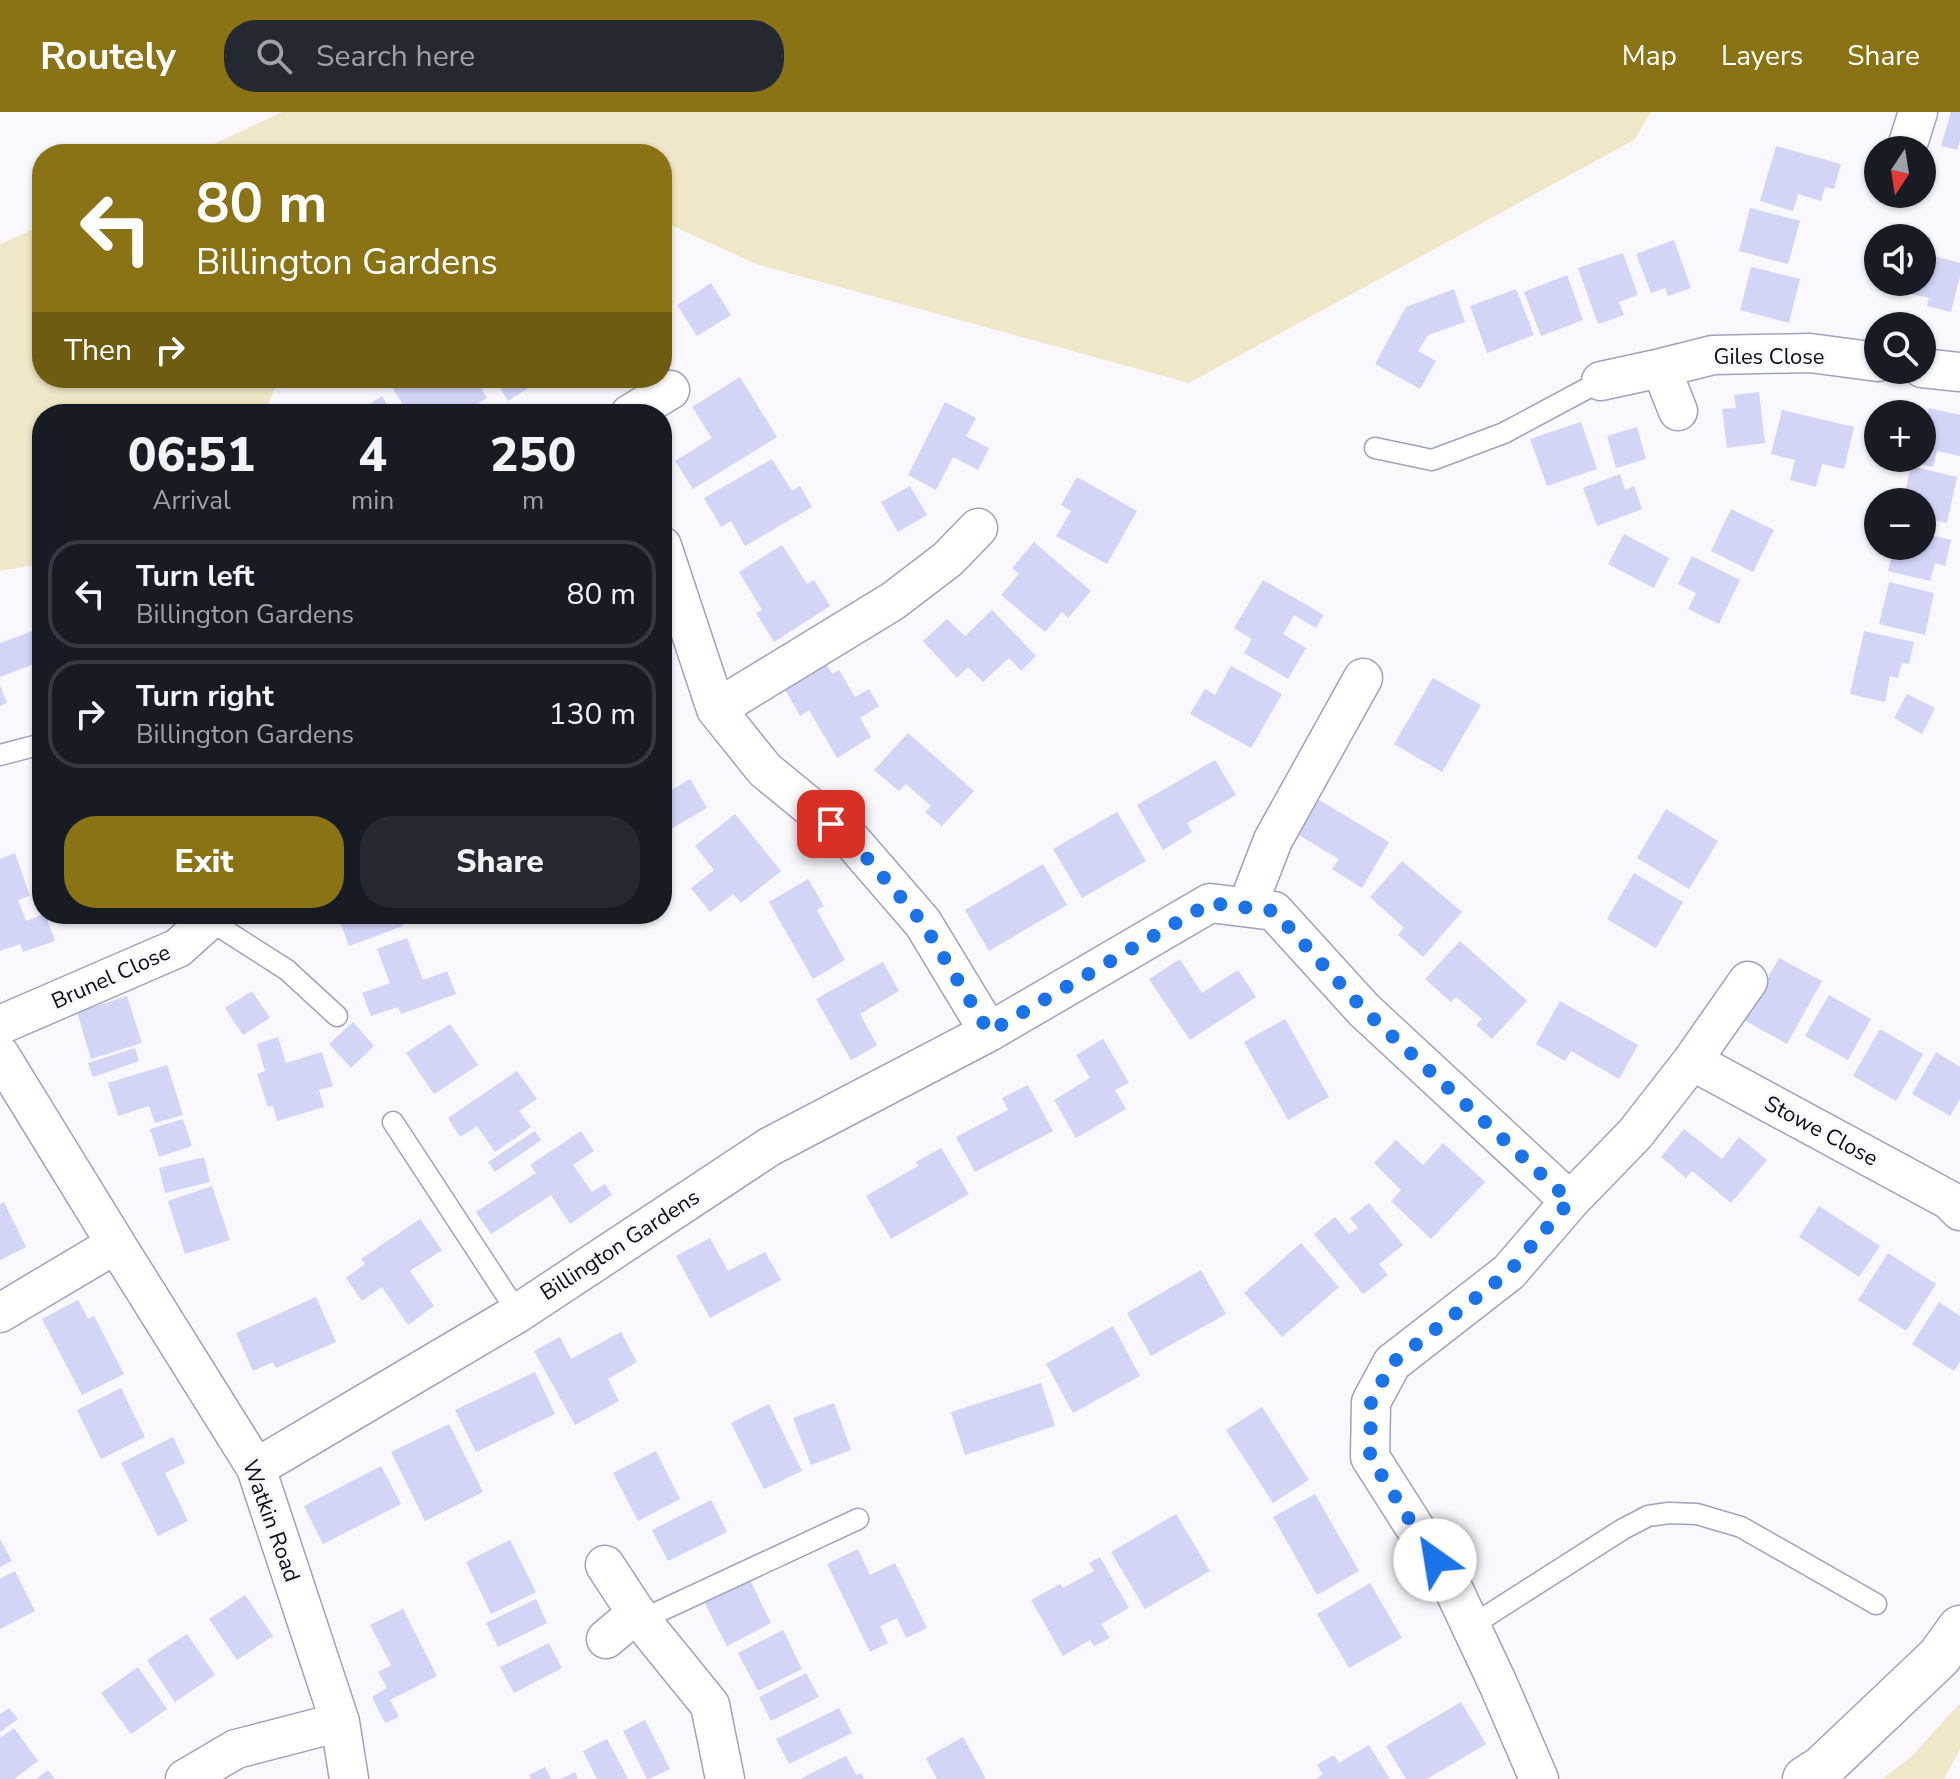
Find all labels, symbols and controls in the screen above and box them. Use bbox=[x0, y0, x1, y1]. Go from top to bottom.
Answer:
search box bbox=[224, 20, 784, 92]
text: Routely bbox=[40, 31, 176, 82]
icon: search bbox=[252, 34, 296, 78]
text: Search here bbox=[316, 36, 475, 77]
text: Map bbox=[1622, 37, 1677, 75]
text: Layers bbox=[1721, 37, 1803, 75]
text: Share bbox=[1847, 37, 1920, 75]
north arrow bbox=[1864, 136, 1936, 208]
map controls bbox=[1864, 136, 1936, 560]
text: 80 m bbox=[196, 165, 327, 242]
icon: left bbox=[64, 176, 168, 280]
button: sound bbox=[1864, 224, 1936, 296]
text: Billington Gardens bbox=[196, 238, 498, 287]
button: search bbox=[1864, 312, 1936, 384]
icon: right bbox=[148, 328, 192, 372]
text: Then bbox=[64, 330, 132, 371]
street label: Giles Close bbox=[1713, 342, 1825, 372]
button: + bbox=[1864, 400, 1936, 472]
text: 06:51 bbox=[128, 422, 255, 488]
text: 4 bbox=[358, 422, 387, 488]
text: 250 bbox=[490, 422, 576, 488]
text: Arrival bbox=[152, 483, 231, 518]
text: min bbox=[351, 483, 394, 518]
text: m bbox=[522, 483, 544, 518]
button: − bbox=[1864, 488, 1936, 560]
text: Turn left bbox=[136, 556, 254, 597]
icon: left bbox=[68, 572, 112, 616]
text: 80 m bbox=[567, 574, 636, 615]
text: Billington Gardens bbox=[136, 597, 354, 632]
text: Turn right bbox=[136, 676, 274, 717]
icon: right bbox=[68, 692, 112, 736]
text: 130 m bbox=[549, 694, 636, 735]
text: Billington Gardens bbox=[136, 717, 354, 752]
pin bbox=[797, 790, 865, 858]
icon: arrive bbox=[809, 802, 853, 846]
button: Exit bbox=[64, 816, 344, 908]
button: Share bbox=[360, 816, 640, 908]
street label: Brunel Close bbox=[47, 937, 175, 1017]
street label: Stowe Close bbox=[1759, 1089, 1883, 1173]
street label: Billington Gardens bbox=[534, 1182, 706, 1308]
street label: Watkin Road bbox=[235, 1456, 307, 1586]
position arrow bbox=[1393, 1518, 1477, 1602]

